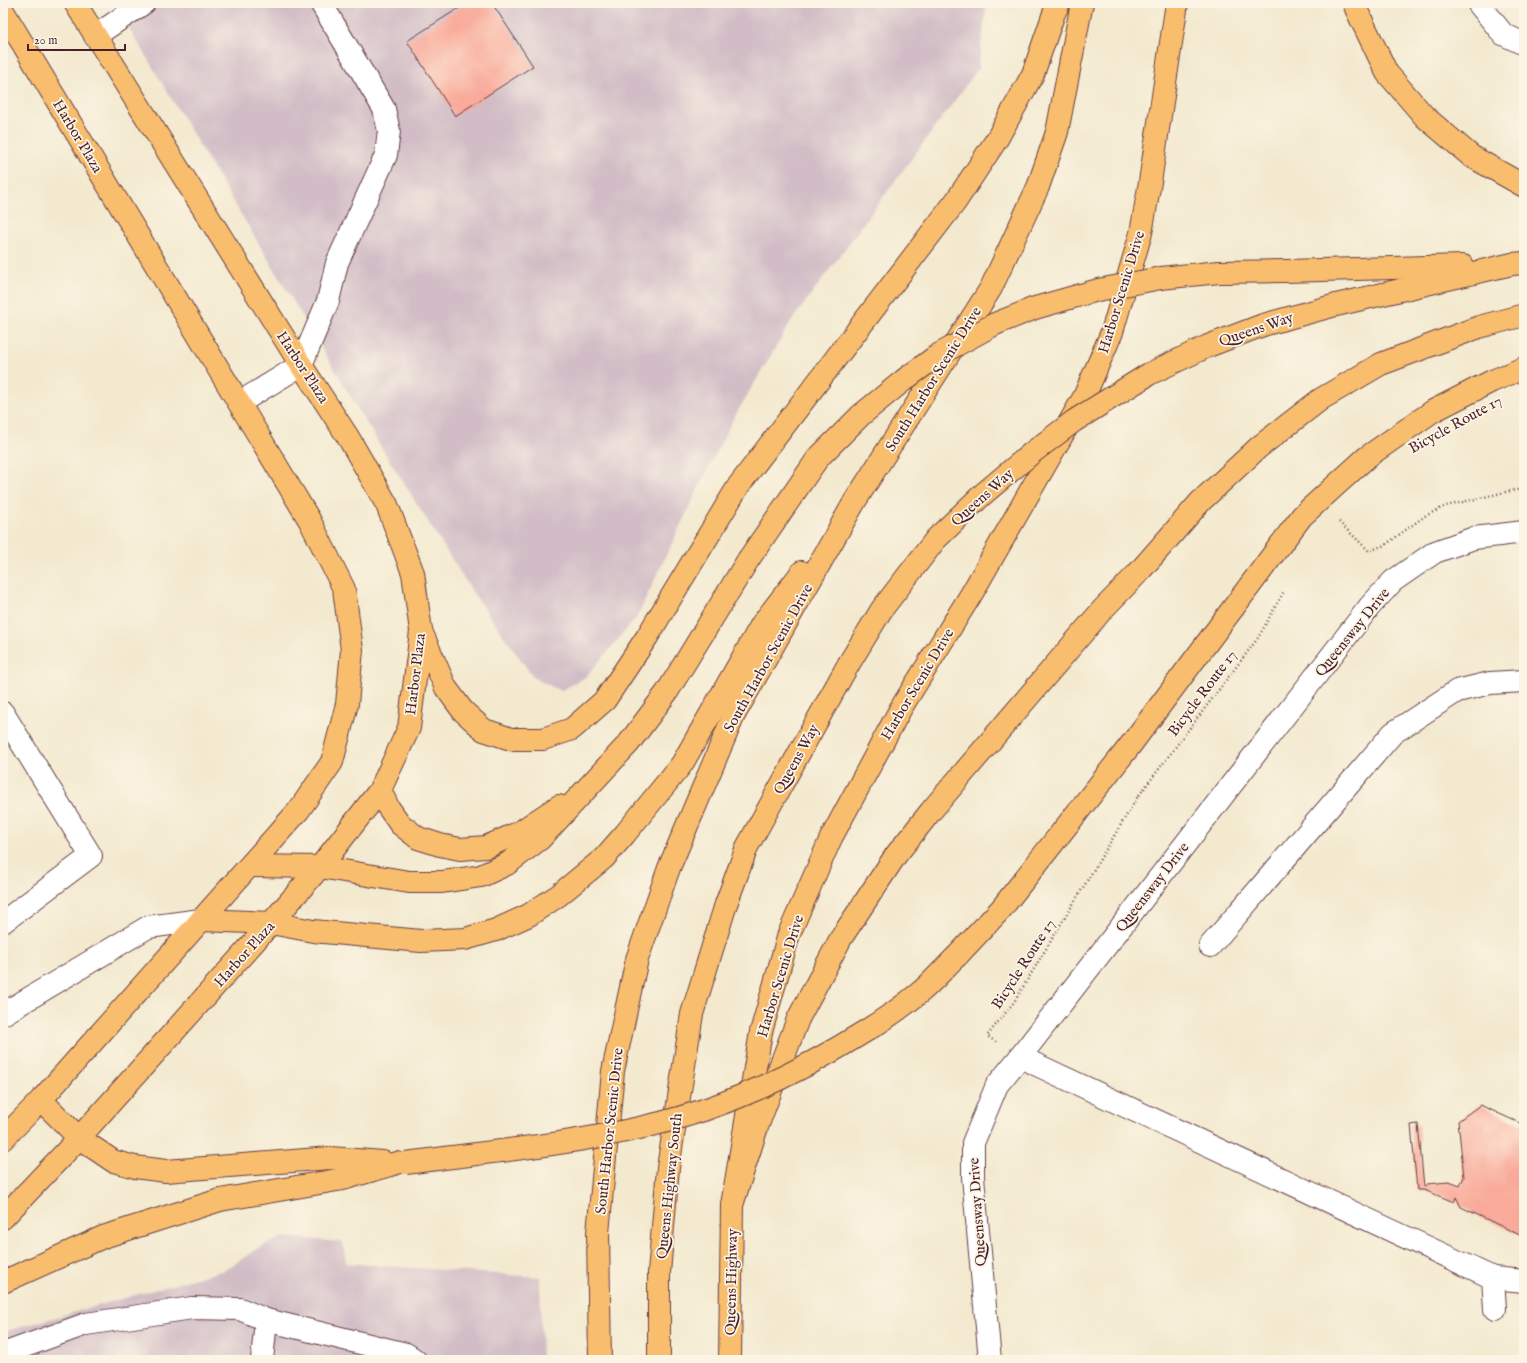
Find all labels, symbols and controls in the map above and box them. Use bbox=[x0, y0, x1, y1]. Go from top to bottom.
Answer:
scale bar bbox=[28, 26, 125, 52]
text: 20 m bbox=[34, 33, 57, 48]
street label: Harbor Plaza bbox=[48, 96, 107, 177]
street label: Harbor Scenic Drive bbox=[1094, 228, 1149, 356]
street label: South Harbor Scenic Drive bbox=[881, 303, 986, 455]
street label: Queens Way bbox=[1216, 308, 1296, 351]
street label: Harbor Plaza bbox=[272, 328, 333, 407]
street label: Bicycle Route 17 bbox=[1406, 391, 1505, 458]
street label: Queens Way bbox=[947, 464, 1018, 530]
street label: South Harbor Scenic Drive bbox=[720, 580, 817, 736]
street label: Queensway Drive bbox=[1311, 584, 1394, 681]
street label: Harbor Scenic Drive bbox=[876, 625, 958, 744]
street label: Harbor Plaza bbox=[401, 631, 430, 716]
street label: Bicycle Route 17 bbox=[1164, 646, 1241, 740]
street label: Queens Way bbox=[769, 720, 824, 798]
street label: Queensway Drive bbox=[1111, 838, 1193, 936]
street label: Harbor Scenic Drive bbox=[753, 912, 808, 1040]
street label: Bicycle Route 17 bbox=[987, 916, 1059, 1013]
street label: Harbor Plaza bbox=[210, 917, 279, 991]
street label: South Harbor Scenic Drive bbox=[591, 1047, 628, 1215]
street label: Queens Highway South bbox=[652, 1112, 687, 1260]
street label: Queensway Drive bbox=[964, 1157, 991, 1267]
street label: Queens Highway bbox=[721, 1228, 742, 1336]

